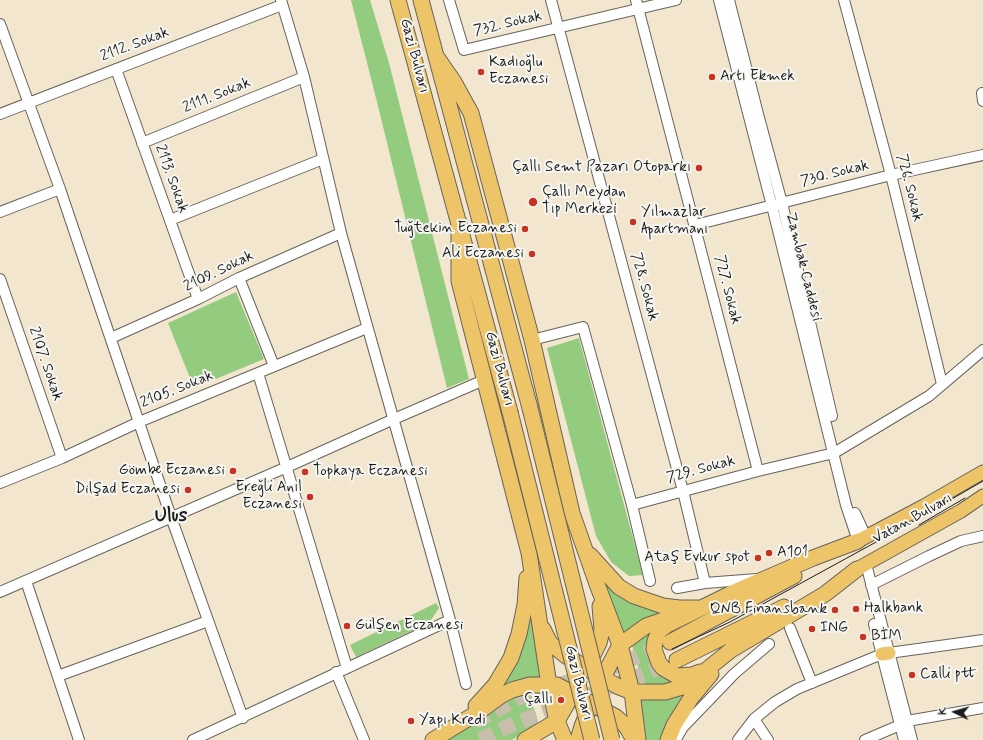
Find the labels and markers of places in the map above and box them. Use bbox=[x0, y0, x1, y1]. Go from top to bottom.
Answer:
place label: Kadıoğlu Eczanesi bbox=[489, 54, 548, 89]
marker: Kadıoğlu Eczanesi bbox=[476, 67, 486, 77]
place label: Artı Ekmek bbox=[720, 68, 795, 86]
marker: Artı Ekmek bbox=[707, 72, 717, 82]
place label: Çallı Semt Pazarı Otoparkı bbox=[512, 159, 691, 177]
marker: Çallı Semt Pazarı Otoparkı bbox=[694, 163, 704, 173]
place label: Çallı Meydan Tıp Merkezi bbox=[542, 184, 626, 219]
marker: Çallı Meydan Tıp Merkezi bbox=[527, 196, 539, 208]
place label: Yılmazlar Apartmanı bbox=[641, 204, 708, 239]
marker: Yılmazlar Apartmanı bbox=[628, 217, 638, 227]
place label: Tuğtekin Eczanesi bbox=[394, 220, 517, 238]
marker: Tuğtekin Eczanesi bbox=[520, 224, 530, 234]
place label: Ali Eczanesi bbox=[442, 245, 524, 263]
marker: Ali Eczanesi bbox=[527, 249, 537, 259]
place label: Gömbe Eczanesi bbox=[119, 462, 225, 480]
place label: Topkaya Eczanesi bbox=[313, 463, 428, 481]
marker: Gömbe Eczanesi bbox=[228, 466, 238, 476]
marker: Topkaya Eczanesi bbox=[300, 467, 310, 477]
place label: Ereğli Anıl Eczanesi bbox=[236, 479, 302, 514]
place label: Dilşad Eczanesi bbox=[75, 481, 180, 499]
marker: Dilşad Eczanesi bbox=[183, 485, 193, 495]
marker: Ereğli Anıl Eczanesi bbox=[305, 492, 315, 502]
place label: A101 bbox=[777, 544, 808, 562]
marker: A101 bbox=[764, 548, 774, 558]
place label: Ataş Evkur spot bbox=[644, 549, 750, 567]
marker: Ataş Evkur spot bbox=[753, 553, 763, 563]
place label: Halkbank bbox=[864, 600, 923, 618]
place label: QNB Finansbank bbox=[710, 601, 827, 619]
marker: Halkbank bbox=[851, 604, 861, 614]
marker: QNB Finansbank bbox=[830, 605, 840, 615]
place label: Gülşen Eczanesi bbox=[355, 617, 463, 635]
place label: ING bbox=[820, 620, 848, 638]
marker: Gülşen Eczanesi bbox=[342, 621, 352, 631]
marker: ING bbox=[807, 624, 817, 634]
place label: BİM bbox=[871, 628, 902, 646]
marker: BİM bbox=[858, 632, 868, 642]
place label: Calli ptt bbox=[920, 666, 976, 684]
marker: Calli ptt bbox=[907, 670, 917, 680]
place label: Çallı bbox=[524, 691, 553, 709]
marker: Çallı bbox=[556, 695, 566, 705]
place label: Yapı Kredi bbox=[419, 712, 486, 730]
marker: Yapı Kredi bbox=[406, 716, 416, 726]

